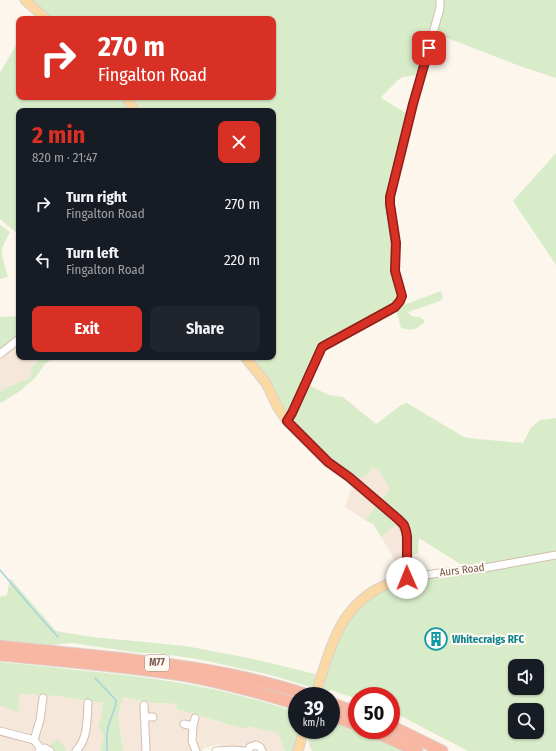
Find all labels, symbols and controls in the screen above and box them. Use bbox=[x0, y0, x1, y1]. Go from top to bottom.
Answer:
text: 270 m bbox=[98, 30, 165, 63]
pin bbox=[412, 31, 446, 65]
icon: right bbox=[32, 32, 84, 84]
icon: arrive bbox=[418, 37, 440, 59]
text: Fingalton Road bbox=[98, 64, 207, 86]
text: 2 min bbox=[32, 121, 85, 149]
button: close bbox=[218, 121, 260, 163]
text: 820 m · 21:47 bbox=[32, 150, 97, 165]
text: Turn right bbox=[66, 188, 127, 206]
icon: right bbox=[32, 193, 54, 215]
text: 270 m bbox=[225, 195, 260, 213]
text: Fingalton Road bbox=[66, 206, 145, 221]
text: Turn left bbox=[66, 244, 119, 262]
icon: left bbox=[32, 249, 54, 271]
text: 220 m bbox=[224, 251, 260, 269]
text: Fingalton Road bbox=[66, 262, 145, 277]
button: Exit bbox=[32, 306, 142, 352]
button: Share bbox=[150, 306, 260, 352]
position arrow bbox=[386, 557, 428, 599]
street label: Aurs Road bbox=[439, 561, 485, 579]
building icon: Whitecraigs RFC bbox=[423, 626, 449, 652]
place label: Whitecraigs RFC bbox=[452, 633, 524, 646]
road number: M77 bbox=[145, 655, 169, 671]
map controls bbox=[508, 659, 544, 739]
button: sound bbox=[508, 659, 544, 695]
speed limit sign: 50 bbox=[348, 687, 400, 739]
text: 39 bbox=[304, 696, 324, 720]
button: search bbox=[508, 703, 544, 739]
text: km/h bbox=[303, 717, 325, 729]

